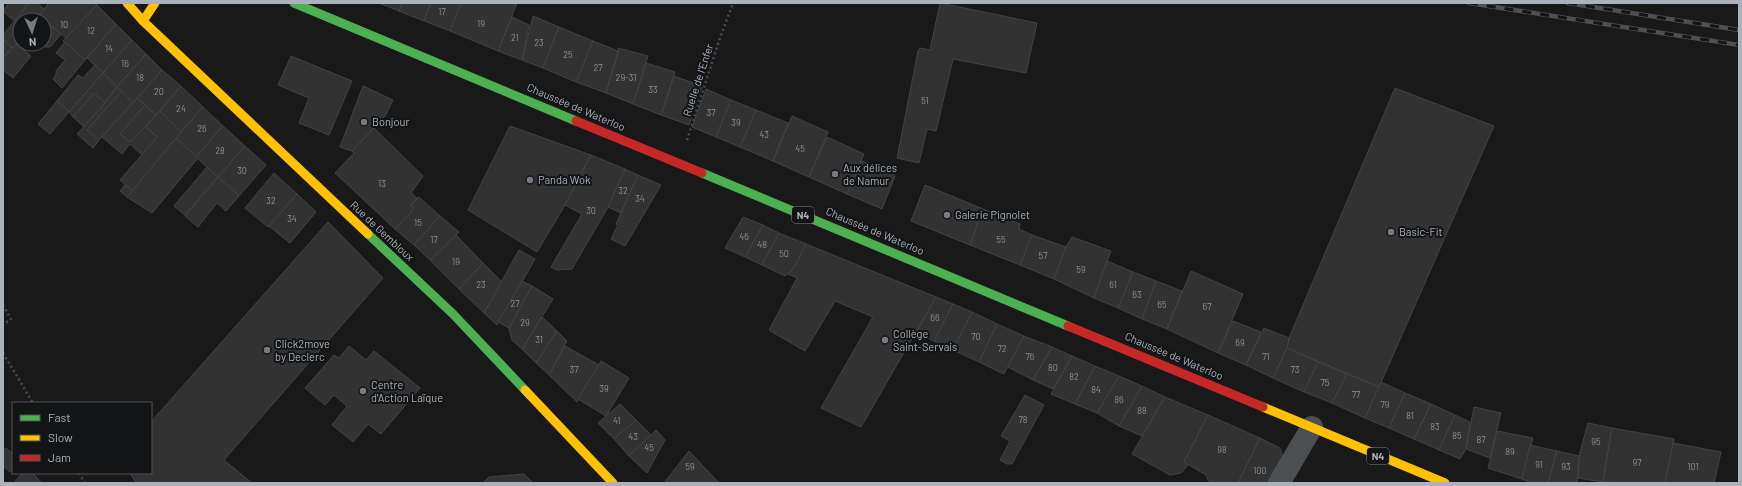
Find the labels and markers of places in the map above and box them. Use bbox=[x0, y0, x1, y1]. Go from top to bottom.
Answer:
place label: Bonjour bbox=[372, 115, 409, 128]
marker: Bonjour bbox=[359, 117, 369, 127]
place label: Aux délices de Namur bbox=[843, 161, 897, 187]
marker: Aux délices de Namur bbox=[830, 169, 840, 179]
place label: Panda Wok bbox=[538, 173, 591, 186]
marker: Panda Wok bbox=[525, 175, 535, 185]
place label: Galerie Pignolet bbox=[955, 208, 1030, 221]
marker: Galerie Pignolet bbox=[942, 210, 952, 220]
place label: Basic-Fit bbox=[1399, 225, 1443, 238]
marker: Basic-Fit bbox=[1386, 227, 1396, 237]
place label: Collège Saint-Servais bbox=[893, 327, 957, 353]
marker: Collège Saint-Servais bbox=[880, 335, 890, 345]
place label: Click2move by Declerc bbox=[275, 337, 330, 363]
marker: Click2move by Declerc bbox=[262, 345, 272, 355]
place label: Centre d'Action Laïque bbox=[371, 378, 443, 404]
marker: Centre d'Action Laïque bbox=[358, 386, 368, 396]

